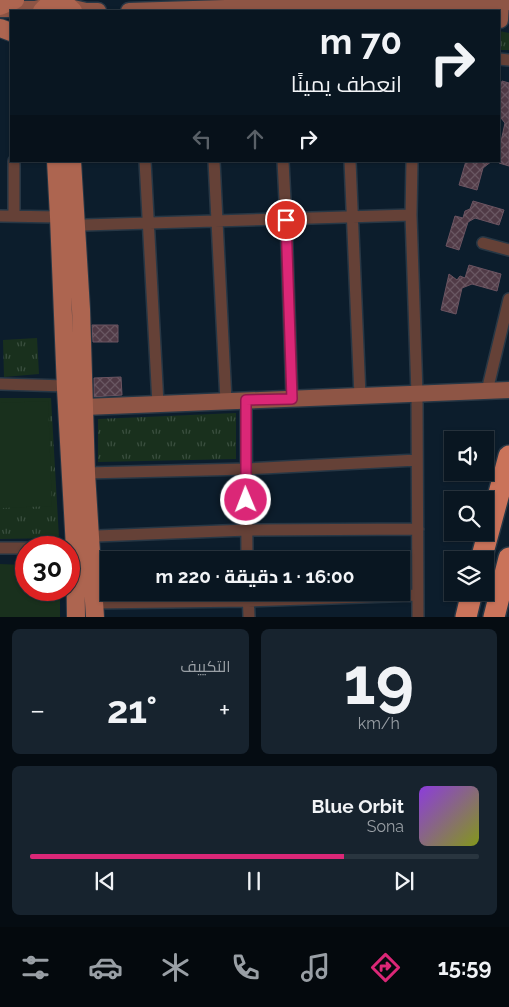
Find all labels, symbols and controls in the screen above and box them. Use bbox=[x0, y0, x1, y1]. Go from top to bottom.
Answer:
text: 70 m bbox=[320, 21, 402, 62]
icon: right bbox=[420, 30, 485, 95]
text: انعطف يمينًا bbox=[291, 71, 402, 97]
icon: left bbox=[188, 125, 216, 153]
icon: ahead bbox=[241, 125, 269, 153]
icon: right bbox=[294, 125, 322, 153]
pin bbox=[265, 199, 307, 241]
icon: arrive bbox=[272, 206, 300, 234]
map controls bbox=[444, 431, 494, 601]
button: sound bbox=[444, 431, 494, 481]
position arrow bbox=[219, 473, 271, 525]
button: search bbox=[444, 491, 494, 541]
speed limit sign: 30 bbox=[15, 536, 80, 601]
button: layers bbox=[444, 551, 494, 601]
text: 16:00 · 1 دقيقة · 220 m bbox=[156, 565, 354, 587]
text: 19 bbox=[344, 643, 414, 719]
text: التكييف bbox=[180, 657, 231, 676]
text: 21° bbox=[107, 687, 157, 732]
text: − bbox=[30, 694, 45, 727]
text: + bbox=[219, 694, 230, 727]
text: km/h bbox=[358, 714, 400, 733]
text: Blue Orbit bbox=[312, 795, 404, 817]
text: Sona bbox=[367, 817, 404, 836]
icon: previous bbox=[91, 867, 119, 895]
icon: pause bbox=[240, 867, 268, 895]
icon: next bbox=[390, 867, 418, 895]
icon: filters bbox=[18, 950, 53, 985]
icon: car bbox=[88, 950, 123, 985]
icon: climate bbox=[158, 950, 193, 985]
icon: phone bbox=[228, 950, 263, 985]
icon: music bbox=[298, 950, 333, 985]
icon: directions bbox=[368, 950, 403, 985]
text: 15:59 bbox=[438, 954, 491, 980]

